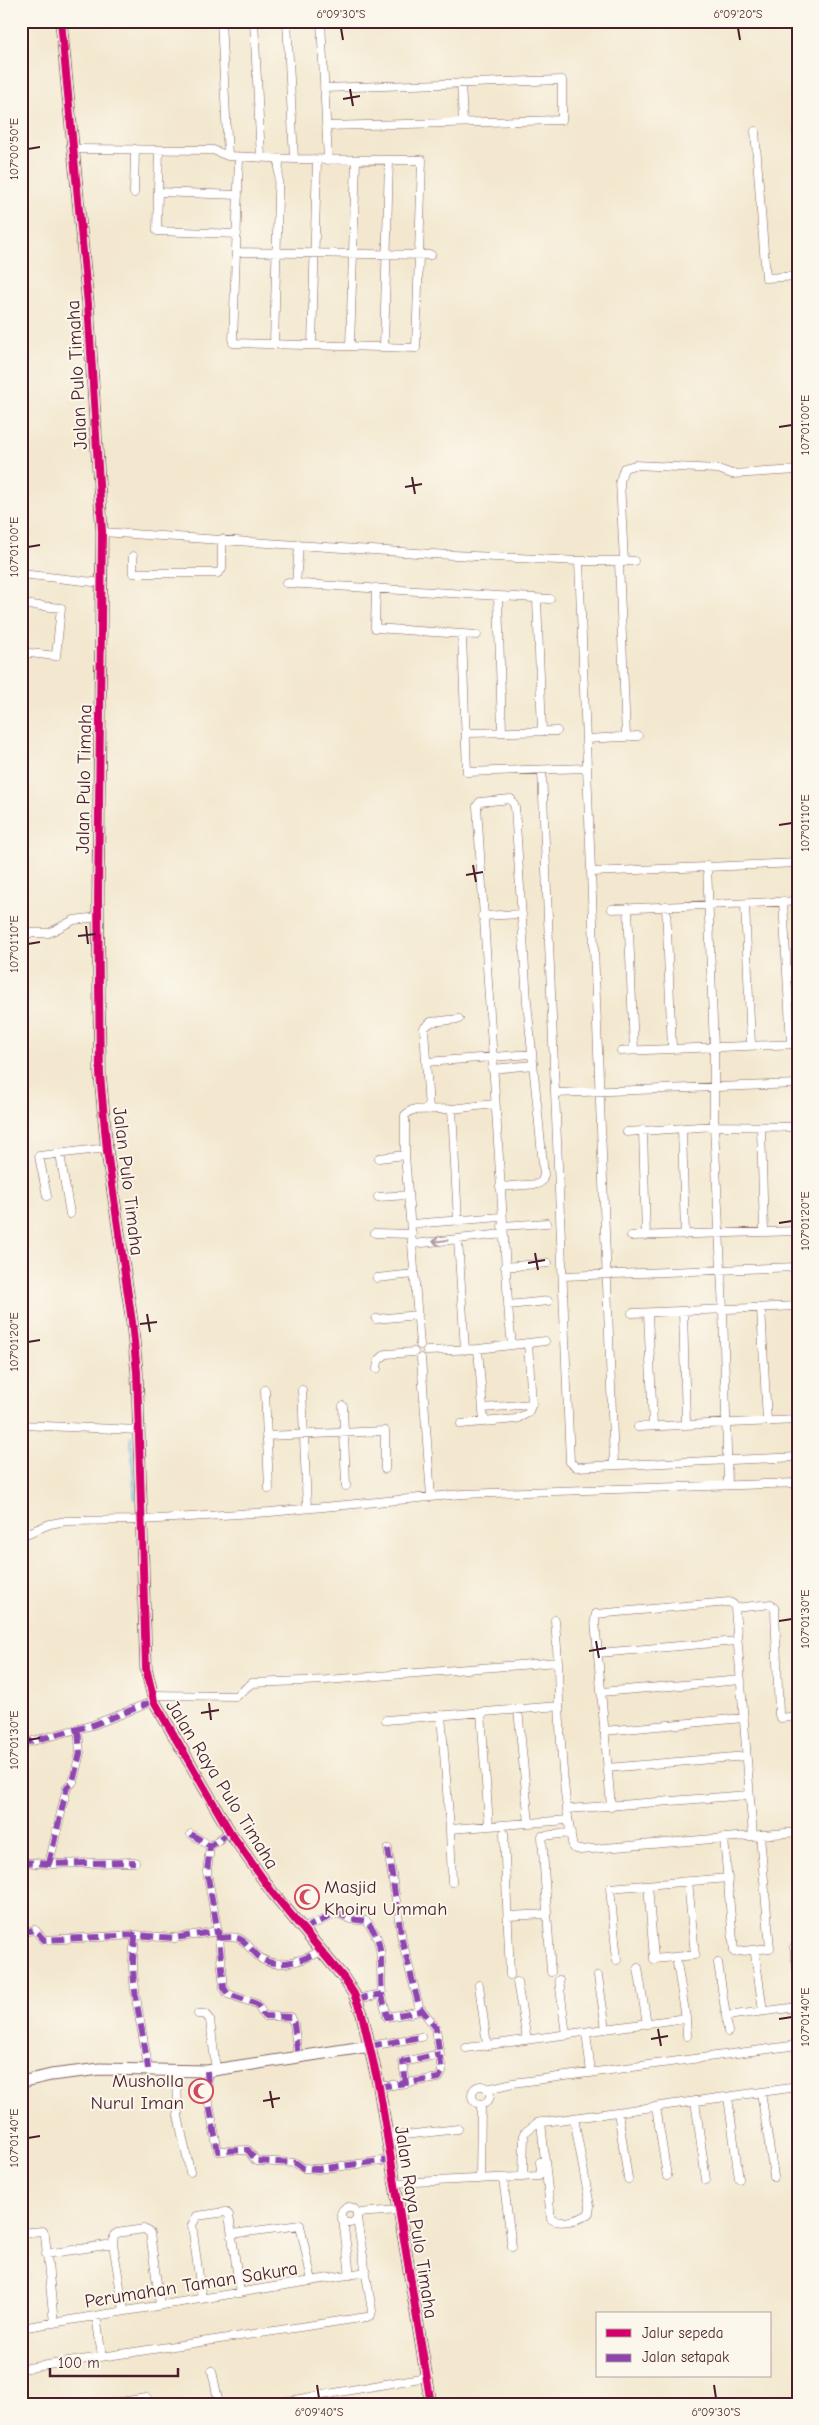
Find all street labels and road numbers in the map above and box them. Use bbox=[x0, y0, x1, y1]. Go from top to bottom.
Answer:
street label: Jalan Pulo Timaha bbox=[62, 299, 92, 450]
street label: Jalan Pulo Timaha bbox=[72, 704, 96, 854]
street label: Jalan Pulo Timaha bbox=[108, 1105, 148, 1257]
street label: Jalan Raya Pulo Timaha bbox=[161, 1696, 283, 1873]
street label: Jalan Raya Pulo Timaha bbox=[390, 2124, 442, 2320]
street label: Perumahan Taman Sakura bbox=[83, 2257, 299, 2313]

